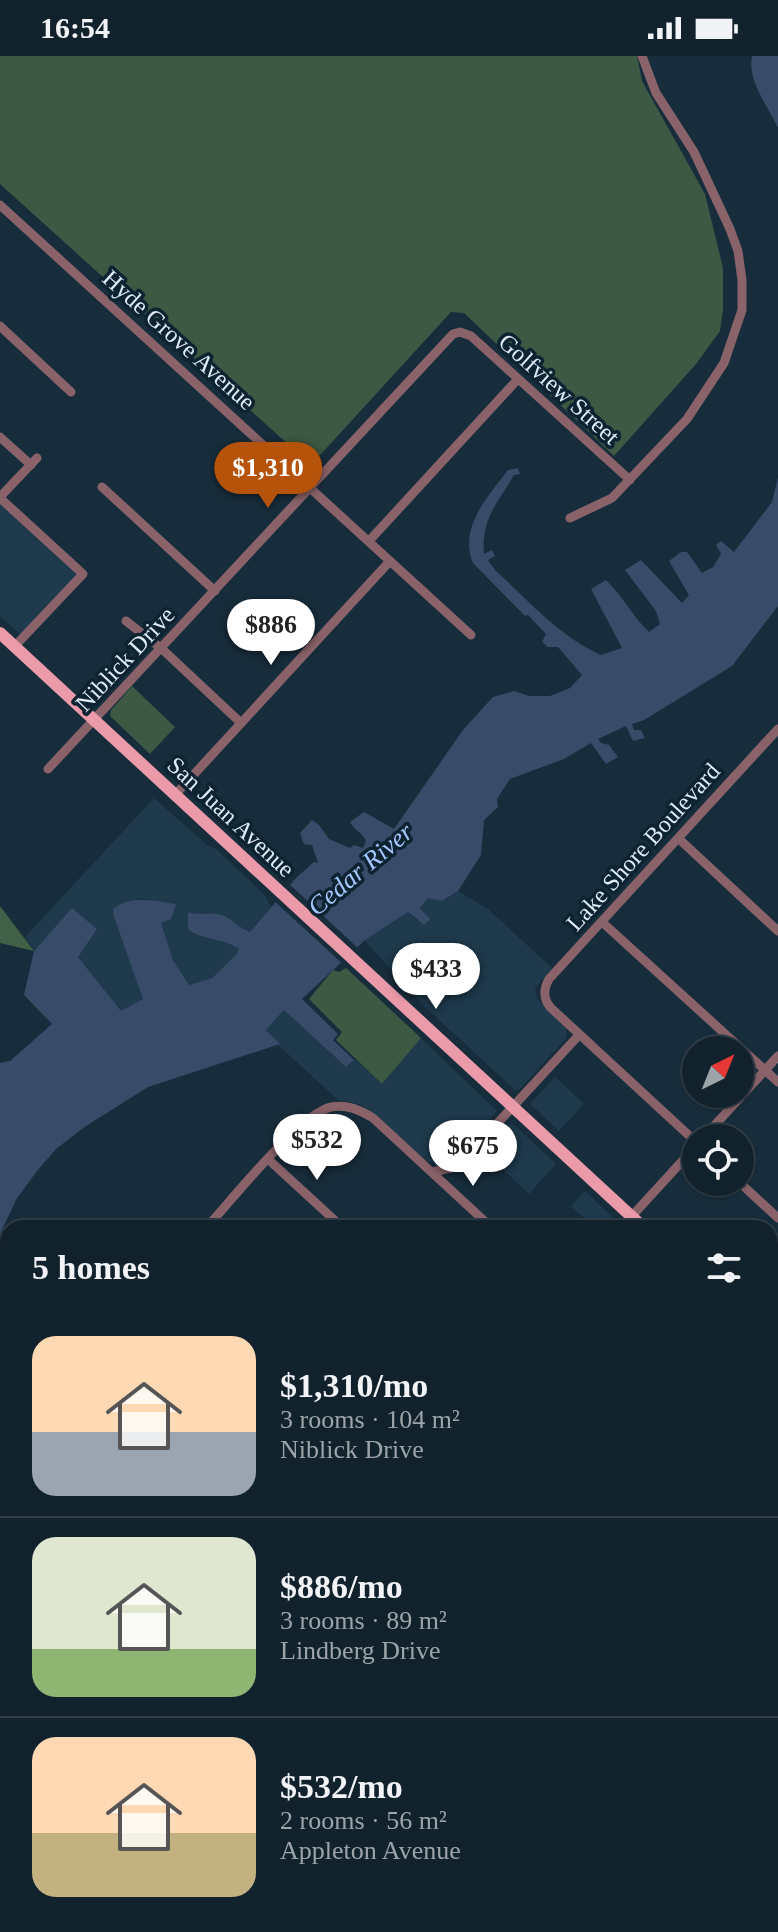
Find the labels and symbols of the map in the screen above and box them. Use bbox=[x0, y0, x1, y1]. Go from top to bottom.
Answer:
street label: Hyde Grove Avenue bbox=[98, 265, 260, 415]
street label: Golfview Street bbox=[494, 328, 625, 450]
pin: $1,310 bbox=[203, 442, 333, 510]
pin: $886 bbox=[224, 599, 318, 667]
street label: Niblick Drive bbox=[70, 602, 180, 716]
street label: San Juan Avenue bbox=[162, 752, 300, 882]
street label: Lake Shore Boulevard bbox=[561, 758, 725, 936]
water label: Cedar River bbox=[302, 817, 419, 922]
pin: $433 bbox=[389, 943, 483, 1011]
north arrow bbox=[682, 1036, 754, 1108]
pin: $532 bbox=[270, 1114, 364, 1182]
pin: $675 bbox=[426, 1120, 520, 1188]

